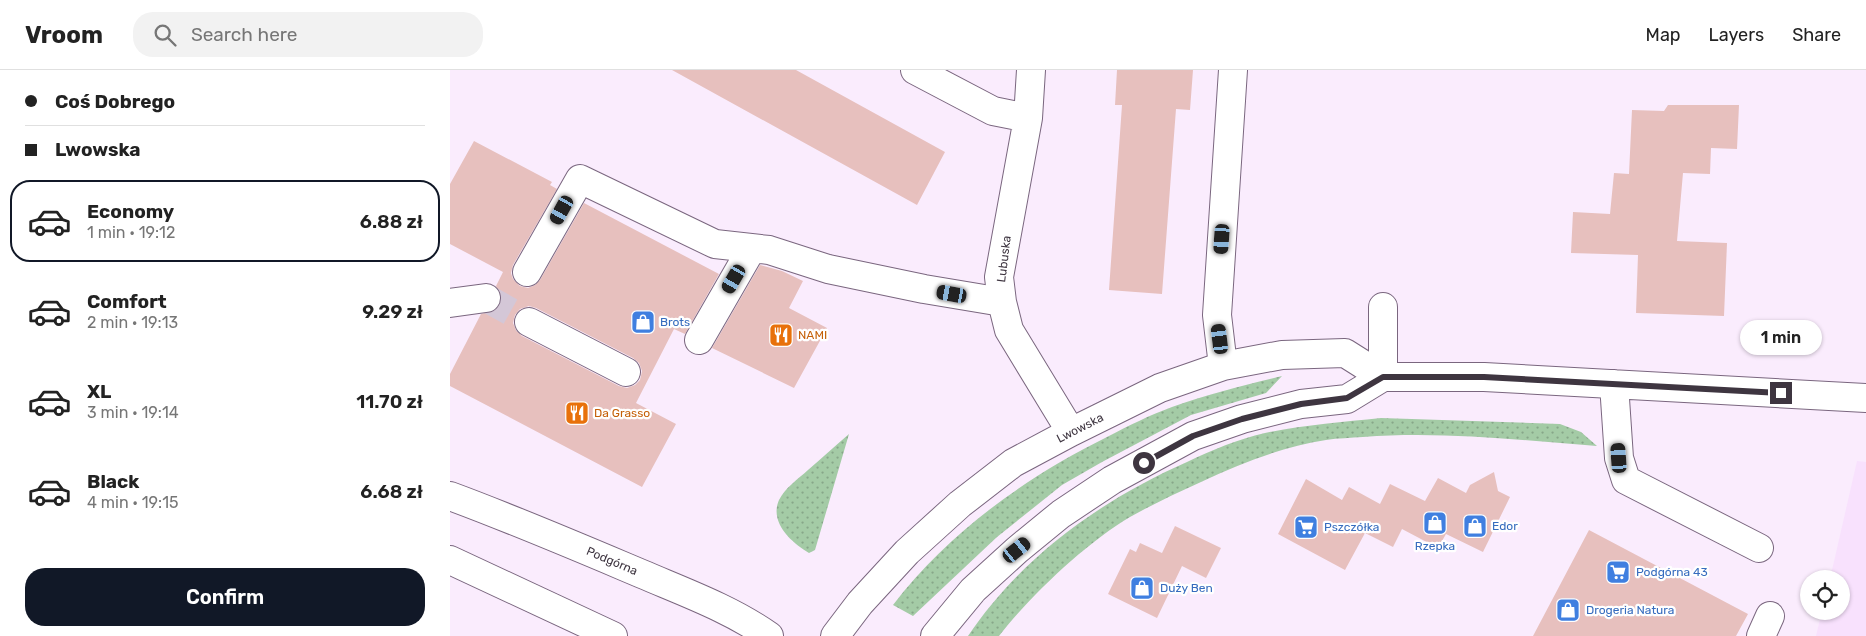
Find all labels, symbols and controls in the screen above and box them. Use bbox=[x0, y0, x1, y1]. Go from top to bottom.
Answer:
search box bbox=[133, 12, 483, 57]
text: Vroom bbox=[25, 21, 103, 49]
icon: search bbox=[151, 21, 179, 49]
text: Search here bbox=[191, 23, 297, 46]
text: Map bbox=[1646, 24, 1681, 46]
text: Layers bbox=[1709, 24, 1764, 46]
text: Share bbox=[1792, 24, 1841, 46]
text: Coś Dobrego bbox=[55, 90, 175, 113]
text: Lwowska bbox=[55, 138, 141, 161]
car bbox=[548, 193, 575, 227]
icon: car bbox=[27, 199, 72, 244]
text: Economy bbox=[87, 200, 174, 223]
text: 6.88 zł bbox=[360, 210, 423, 233]
text: 1 min · 19:12 bbox=[87, 223, 175, 242]
car bbox=[1213, 224, 1230, 254]
street label: Lubuska bbox=[994, 235, 1014, 283]
car bbox=[720, 262, 747, 296]
car bbox=[935, 284, 968, 304]
icon: car bbox=[27, 289, 72, 334]
text: Comfort bbox=[87, 290, 167, 313]
text: 9.29 zł bbox=[362, 300, 423, 323]
shop icon: Brots bbox=[630, 309, 656, 335]
text: 2 min · 19:13 bbox=[87, 313, 178, 332]
place label: Brots bbox=[660, 315, 690, 329]
callout: 1 min bbox=[1740, 320, 1822, 356]
restaurant icon: NAMI bbox=[768, 322, 794, 348]
car bbox=[1210, 323, 1229, 355]
place label: NAMI bbox=[798, 328, 827, 342]
text: 1 min bbox=[1761, 328, 1801, 347]
icon: car bbox=[27, 379, 72, 424]
text: XL bbox=[87, 380, 111, 403]
route end bbox=[1770, 382, 1792, 404]
text: 11.70 zł bbox=[356, 390, 423, 413]
restaurant icon: Da Grasso bbox=[564, 400, 590, 426]
text: 3 min · 19:14 bbox=[87, 403, 179, 422]
place label: Da Grasso bbox=[594, 406, 650, 420]
street label: Lwowska bbox=[1054, 410, 1106, 446]
car bbox=[1610, 443, 1627, 473]
route start bbox=[1133, 452, 1155, 474]
icon: car bbox=[27, 469, 72, 514]
text: Black bbox=[87, 470, 139, 493]
text: 6.68 zł bbox=[360, 480, 423, 503]
text: 4 min · 19:15 bbox=[87, 493, 179, 512]
shop icon: Rzepka bbox=[1422, 510, 1448, 536]
shop icon: Edor bbox=[1462, 513, 1488, 539]
supermarket icon: Pszczółka bbox=[1293, 514, 1319, 540]
place label: Edor bbox=[1492, 519, 1518, 533]
place label: Pszczółka bbox=[1324, 520, 1379, 534]
car bbox=[1000, 535, 1033, 565]
place label: Rzepka bbox=[1415, 539, 1455, 553]
street label: Podgórna bbox=[584, 544, 640, 578]
supermarket icon: Podgórna 43 bbox=[1605, 559, 1631, 585]
place label: Podgórna 43 bbox=[1636, 565, 1708, 579]
button: Confirm bbox=[25, 568, 425, 626]
map controls bbox=[1800, 570, 1850, 620]
button: locate bbox=[1800, 570, 1850, 620]
shop icon: Duży Ben bbox=[1129, 575, 1155, 601]
place label: Duży Ben bbox=[1160, 581, 1213, 595]
shop icon: Drogeria Natura bbox=[1555, 597, 1581, 623]
place label: Drogeria Natura bbox=[1586, 603, 1674, 617]

